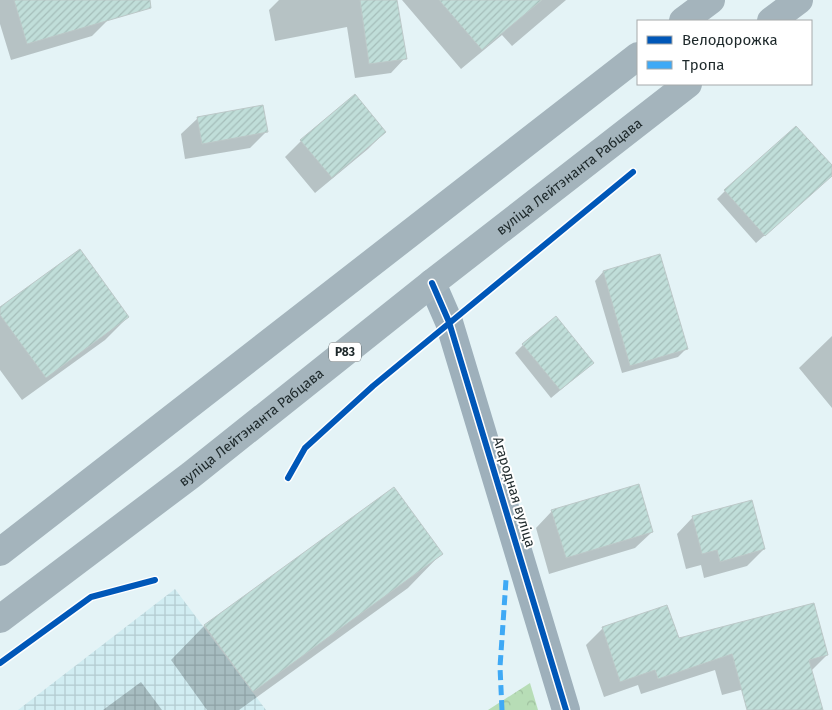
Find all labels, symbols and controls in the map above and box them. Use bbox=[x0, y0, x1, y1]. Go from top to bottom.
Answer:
legend bbox=[637, 20, 812, 85]
text: Велодорожка bbox=[682, 31, 778, 49]
text: Тропа bbox=[682, 56, 724, 74]
street label: вуліца Лейтэнанта Рабцава bbox=[493, 114, 645, 238]
road number: Р83 bbox=[329, 342, 361, 362]
street label: вуліца Лейтэнанта Рабцава bbox=[175, 364, 327, 490]
street label: Агародная вуліца bbox=[489, 435, 539, 549]

